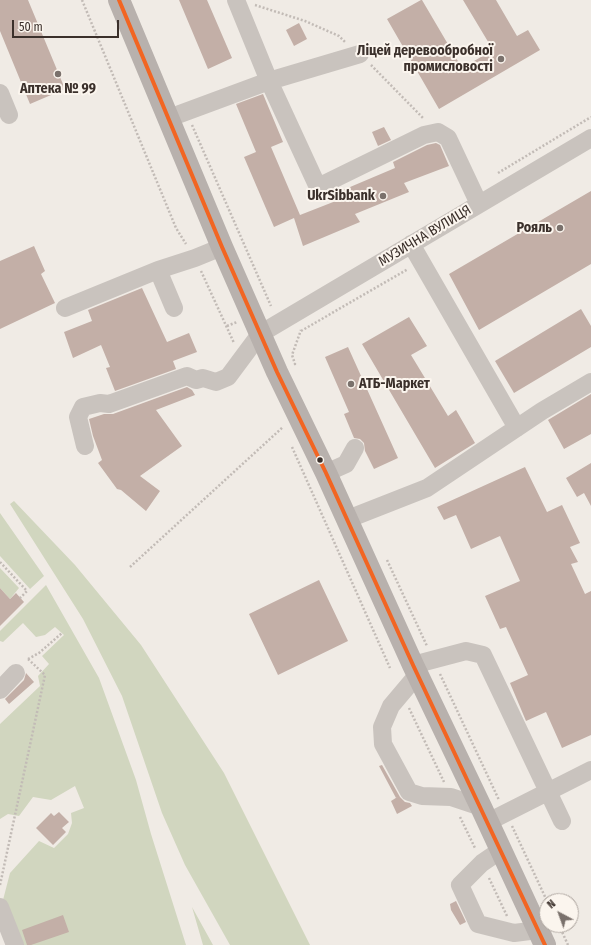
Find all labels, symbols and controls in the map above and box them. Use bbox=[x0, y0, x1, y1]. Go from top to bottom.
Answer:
scale bar bbox=[14, 12, 121, 38]
text: 50 m bbox=[19, 20, 43, 34]
place label: Ліцей деревообробної промисловості bbox=[357, 43, 493, 76]
marker: Ліцей деревообробної промисловості bbox=[496, 54, 506, 64]
marker: Аптека № 99 bbox=[53, 69, 63, 79]
place label: Аптека № 99 bbox=[20, 81, 96, 97]
place label: UkrSibbank bbox=[307, 188, 375, 204]
marker: UkrSibbank bbox=[378, 191, 388, 201]
street label: МУЗИЧНА ВУЛИЦЯ bbox=[376, 202, 474, 270]
place label: Рояль bbox=[517, 220, 552, 236]
marker: Рояль bbox=[555, 223, 565, 233]
place label: АТБ-Маркет bbox=[359, 376, 430, 392]
marker: АТБ-Маркет bbox=[346, 379, 356, 389]
unlabelled marker bbox=[315, 455, 325, 465]
north arrow bbox=[539, 893, 579, 933]
text: N bbox=[545, 897, 558, 911]

